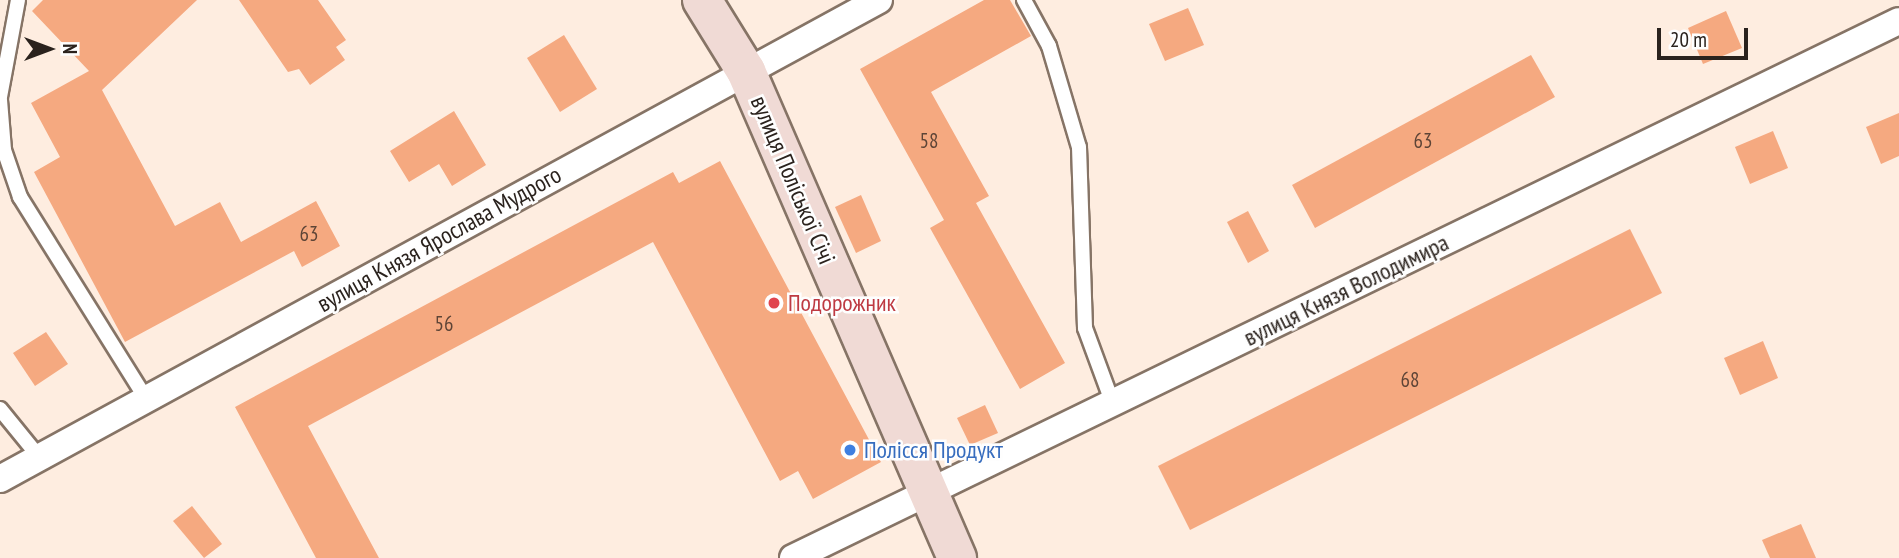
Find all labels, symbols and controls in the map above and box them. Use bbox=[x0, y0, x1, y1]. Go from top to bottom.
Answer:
north arrow bbox=[14, 14, 84, 84]
scale bar bbox=[1661, 14, 1752, 58]
text: 20 m bbox=[1670, 26, 1707, 53]
text: N bbox=[58, 44, 82, 54]
street label: вулиця Поліської Січі bbox=[745, 91, 841, 269]
house number: 58 bbox=[920, 128, 938, 154]
house number: 63 bbox=[1414, 128, 1432, 154]
street label: вулиця Князя Ярослава Мудрого bbox=[312, 160, 566, 318]
house number: 63 bbox=[300, 221, 318, 247]
street label: вулиця Князя Володимира bbox=[1239, 228, 1453, 352]
place label: Подорожник bbox=[788, 289, 896, 317]
marker: Подорожник bbox=[766, 295, 782, 311]
house number: 56 bbox=[435, 311, 453, 337]
house number: 68 bbox=[1401, 367, 1419, 393]
place label: Полісся Продукт bbox=[864, 436, 1003, 464]
marker: Полісся Продукт bbox=[842, 442, 858, 458]

